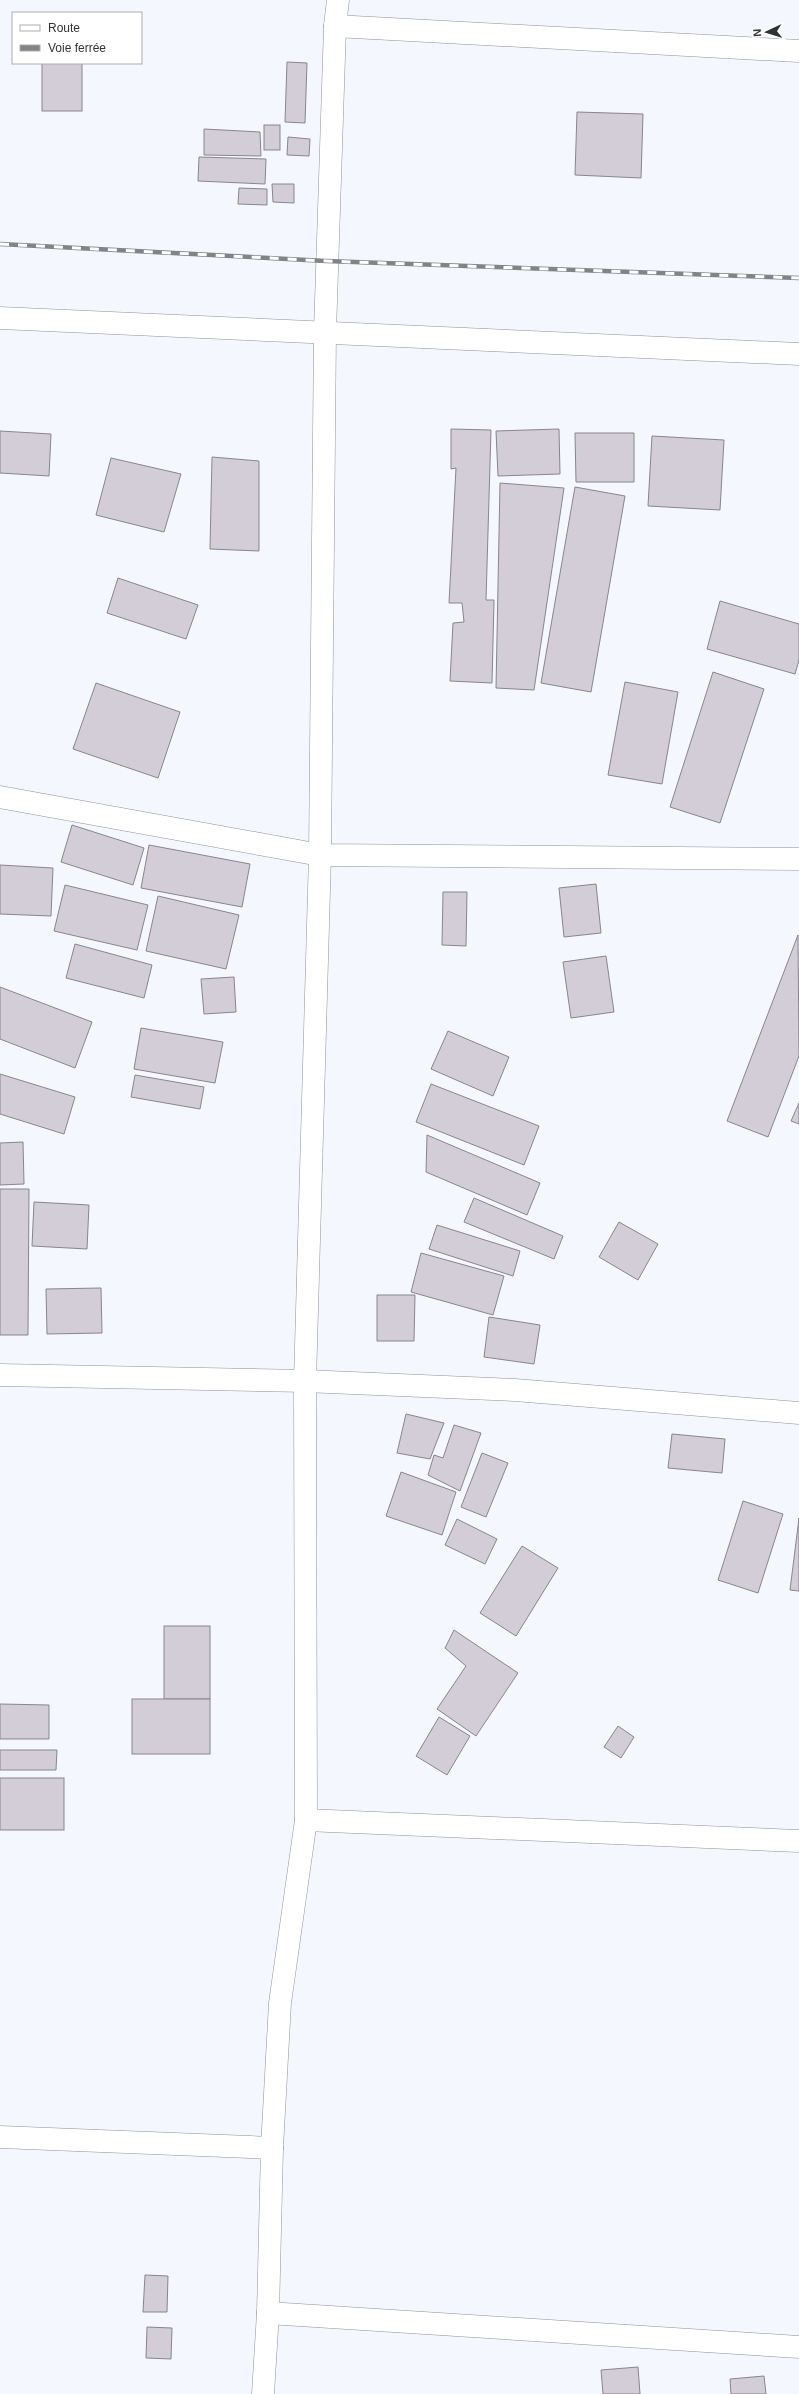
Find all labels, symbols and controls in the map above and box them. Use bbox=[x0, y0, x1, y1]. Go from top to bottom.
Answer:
legend bbox=[12, 12, 142, 64]
north arrow bbox=[747, 12, 787, 52]
text: Route bbox=[48, 21, 80, 35]
text: N bbox=[751, 28, 763, 37]
text: Voie ferrée bbox=[48, 41, 106, 55]

